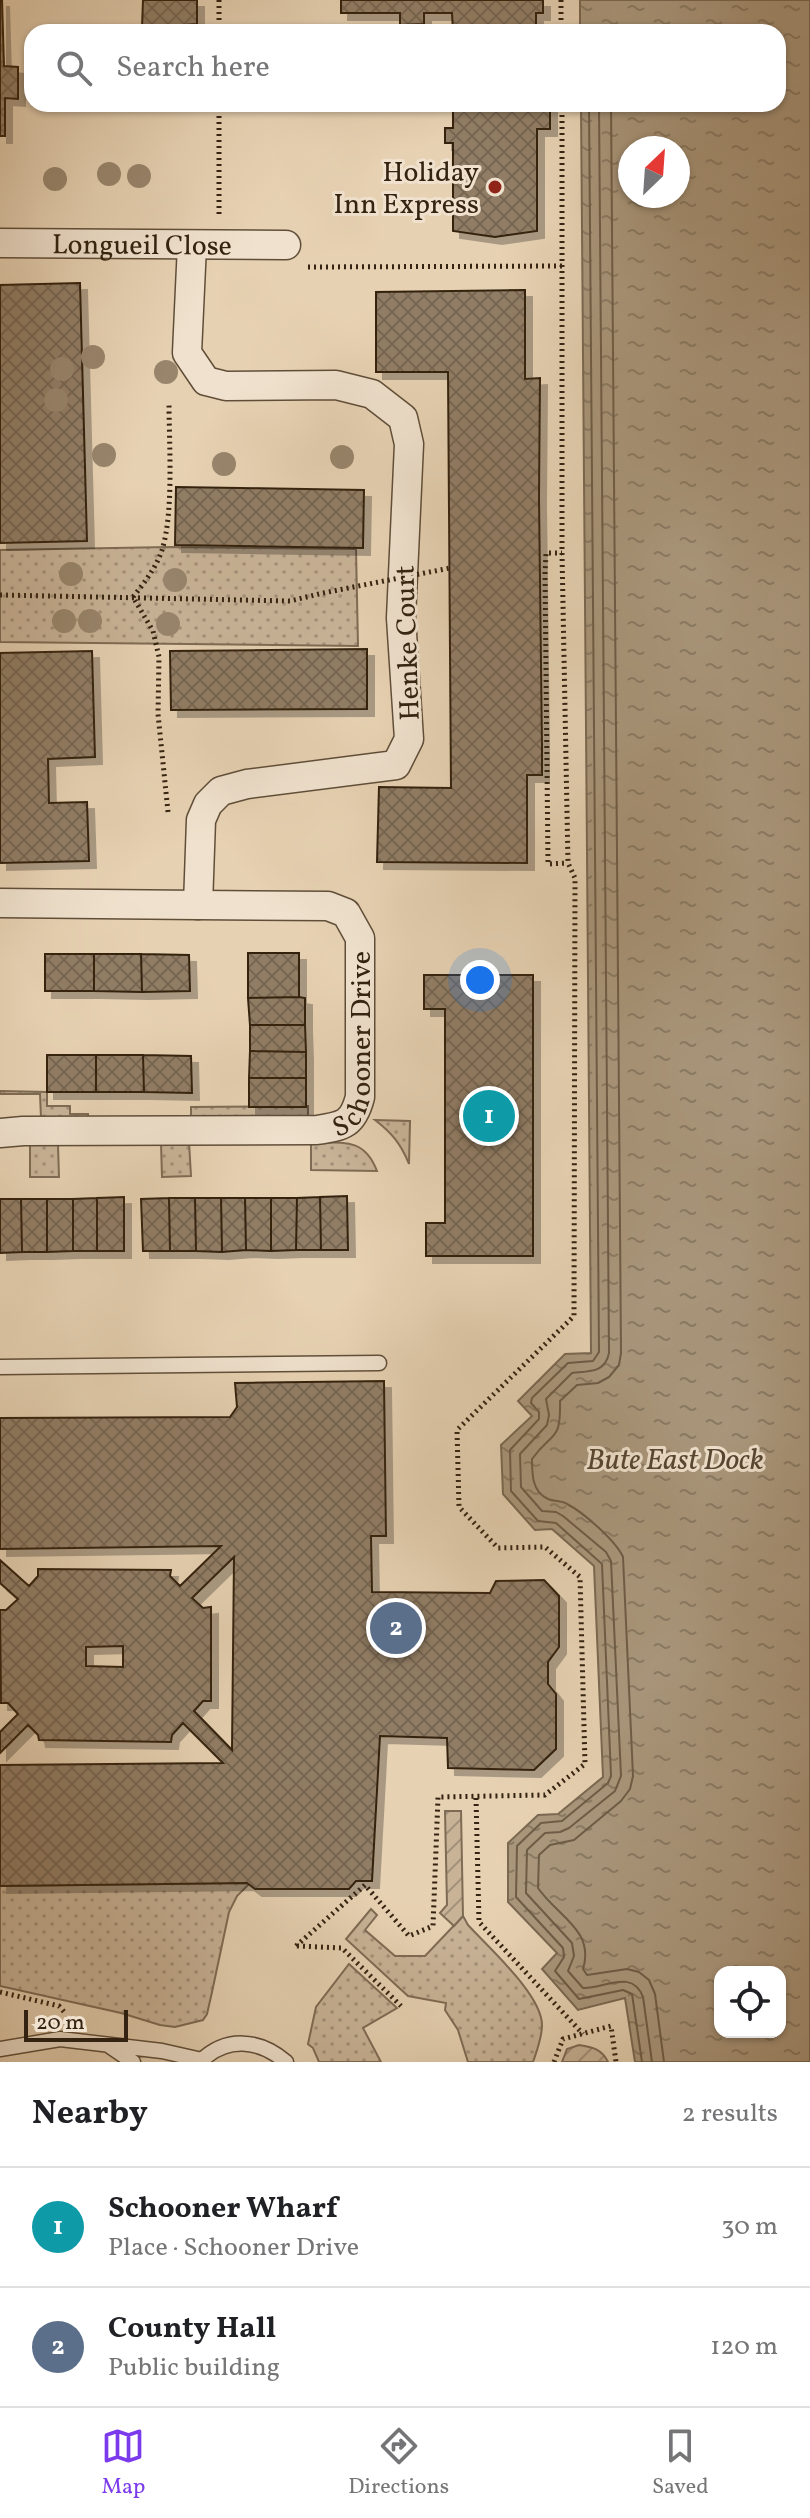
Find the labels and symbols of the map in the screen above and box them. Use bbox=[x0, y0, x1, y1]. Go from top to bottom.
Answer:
north arrow bbox=[618, 136, 690, 208]
place label: Holiday Inn Express bbox=[334, 154, 479, 225]
marker: Holiday Inn Express bbox=[486, 178, 504, 196]
street label: Longueil Close bbox=[52, 226, 232, 267]
street label: Henke Court bbox=[386, 565, 431, 721]
street label: Schooner Drive bbox=[327, 951, 382, 1148]
your location bbox=[460, 960, 500, 1000]
pin: 1 bbox=[463, 1086, 515, 1146]
water label: Bute East Dock bbox=[586, 1440, 764, 1482]
pin: 2 bbox=[370, 1598, 422, 1658]
scale bar bbox=[24, 2006, 128, 2042]

